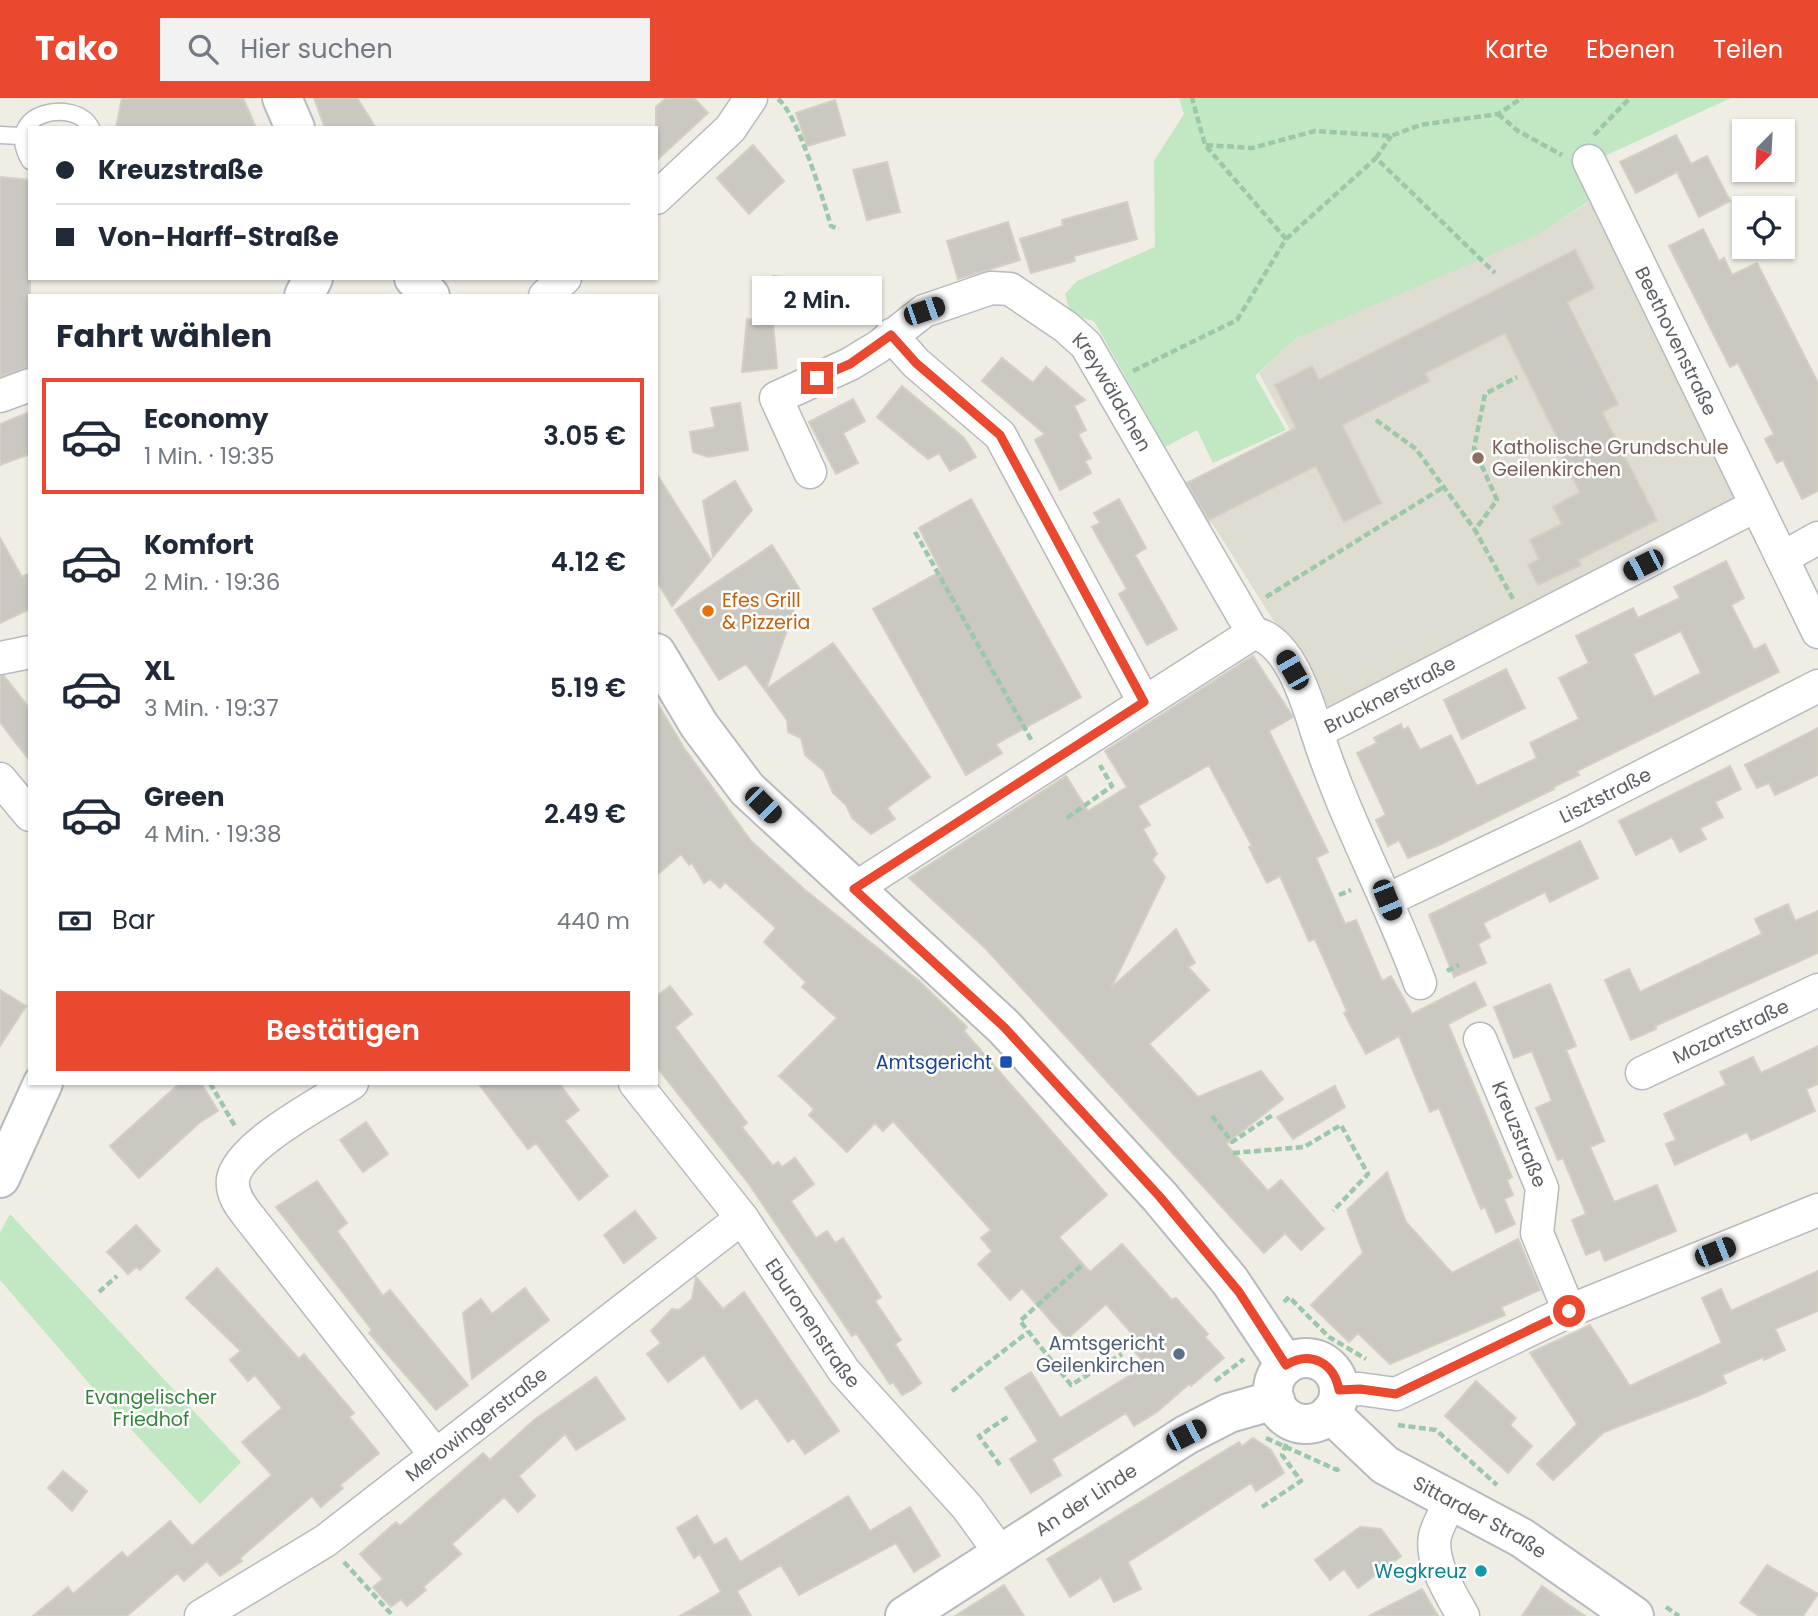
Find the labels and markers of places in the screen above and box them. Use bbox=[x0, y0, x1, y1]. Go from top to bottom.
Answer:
place label: Katholische Grundschule Geilenkirchen bbox=[1492, 434, 1729, 483]
marker: Katholische Grundschule Geilenkirchen bbox=[1470, 450, 1486, 466]
place label: Efes Grill & Pizzeria bbox=[722, 587, 810, 636]
marker: Efes Grill & Pizzeria bbox=[700, 603, 716, 619]
place label: Amtsgericht bbox=[876, 1049, 992, 1076]
marker: Amtsgericht bbox=[998, 1054, 1014, 1070]
place label: Amtsgericht Geilenkirchen bbox=[1036, 1330, 1165, 1379]
marker: Amtsgericht Geilenkirchen bbox=[1171, 1346, 1187, 1362]
place label: Wegkreuz bbox=[1374, 1558, 1467, 1585]
marker: Wegkreuz bbox=[1473, 1563, 1489, 1579]

